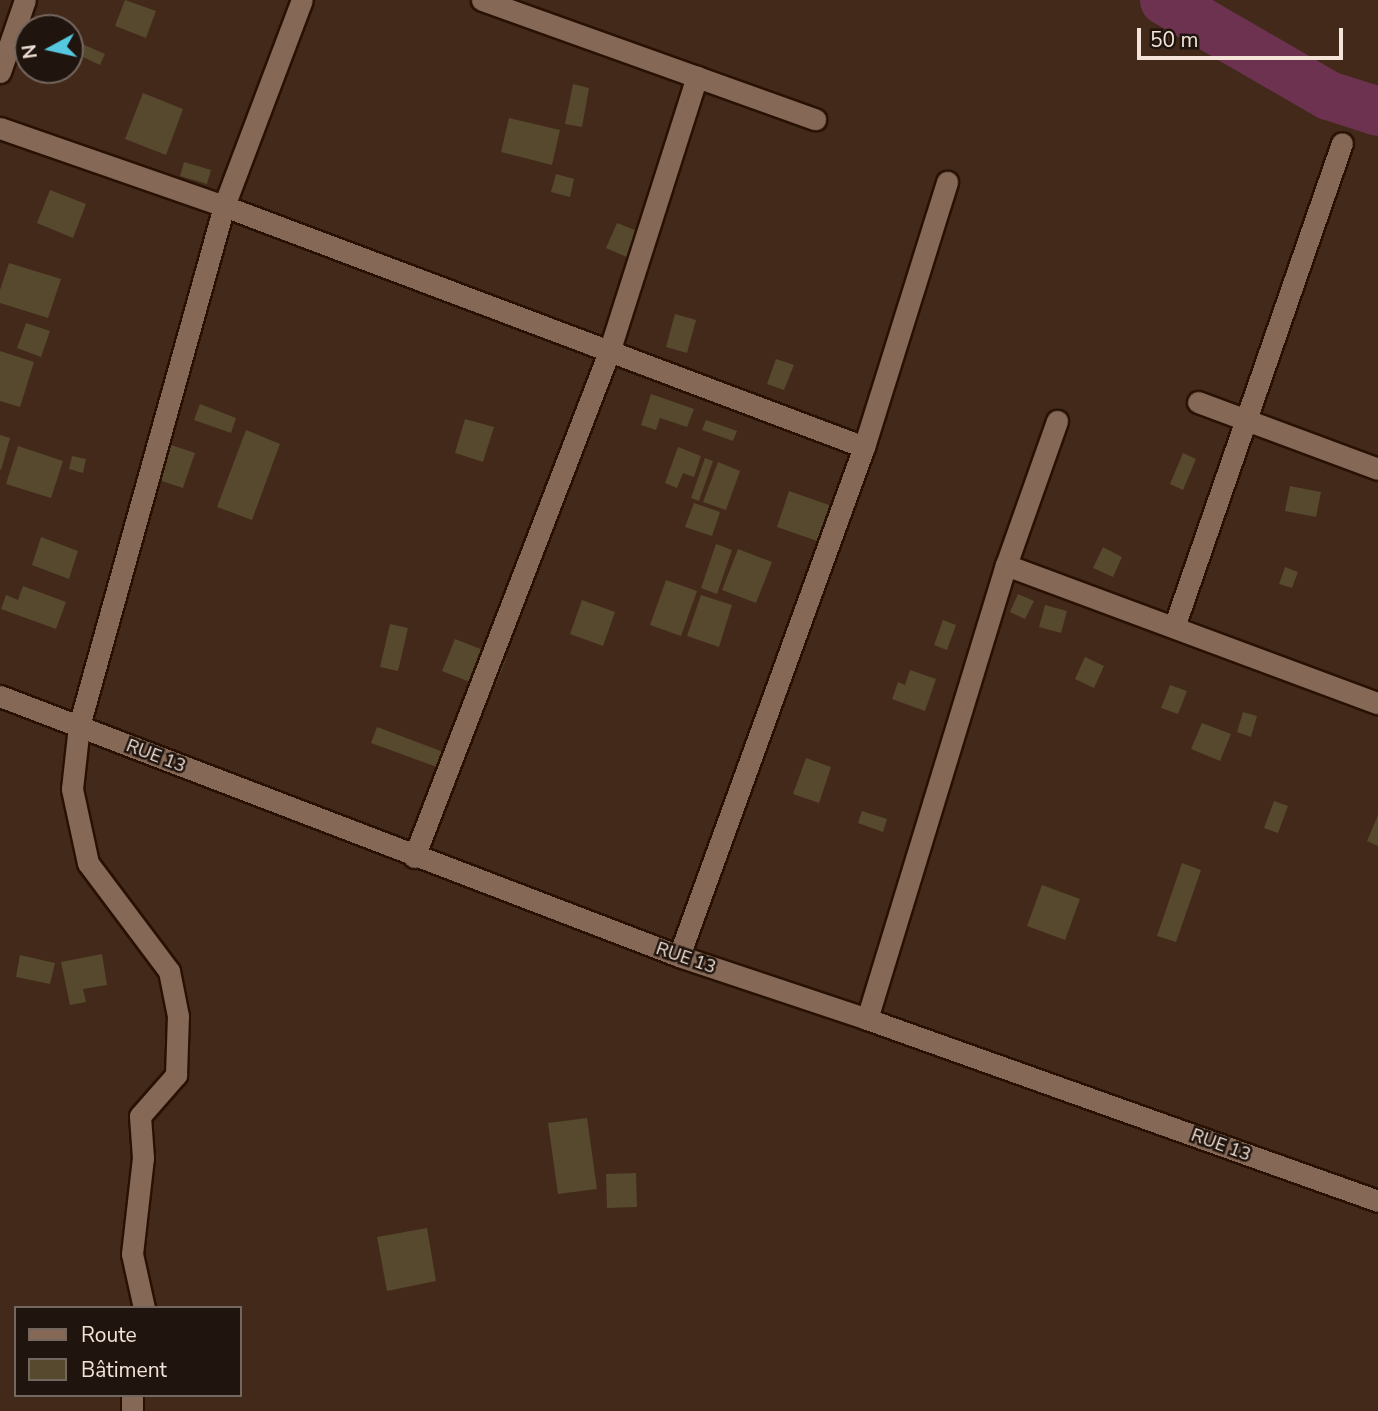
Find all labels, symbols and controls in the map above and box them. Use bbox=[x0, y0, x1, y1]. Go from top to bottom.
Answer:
north arrow bbox=[14, 14, 84, 84]
scale bar bbox=[1140, 14, 1346, 58]
text: 50 m bbox=[1150, 26, 1199, 54]
text: N bbox=[16, 43, 44, 60]
street label: RUE 13 bbox=[123, 735, 189, 777]
street label: RUE 13 bbox=[653, 938, 719, 978]
street label: RUE 13 bbox=[1188, 1124, 1254, 1166]
legend bbox=[14, 1306, 242, 1397]
text: Route bbox=[81, 1321, 137, 1349]
text: Bâtiment bbox=[81, 1356, 167, 1384]

